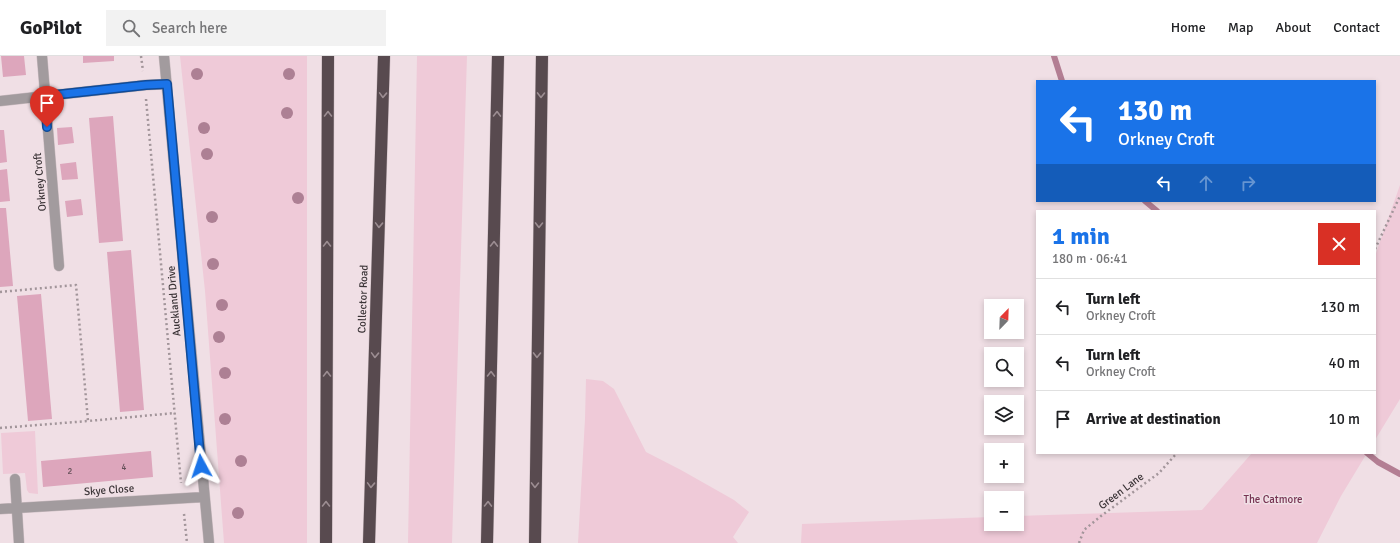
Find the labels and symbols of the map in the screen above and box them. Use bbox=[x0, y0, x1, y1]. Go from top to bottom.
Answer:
pin bbox=[30, 86, 64, 127]
one-way arrow bbox=[378, 92, 387, 98]
one-way arrow bbox=[537, 92, 545, 98]
one-way arrow bbox=[324, 111, 332, 117]
one-way arrow bbox=[493, 111, 501, 117]
street label: Orkney Croft bbox=[31, 152, 49, 212]
one-way arrow bbox=[374, 222, 383, 228]
one-way arrow bbox=[534, 222, 543, 228]
one-way arrow bbox=[323, 241, 331, 247]
one-way arrow bbox=[490, 241, 499, 247]
street label: Collector Road bbox=[355, 264, 371, 334]
street label: Auckland Drive bbox=[164, 265, 184, 337]
north arrow bbox=[984, 299, 1024, 339]
one-way arrow bbox=[370, 352, 379, 358]
one-way arrow bbox=[533, 352, 541, 358]
one-way arrow bbox=[323, 371, 331, 377]
one-way arrow bbox=[487, 371, 495, 377]
position arrow bbox=[180, 445, 222, 487]
house number: 4 bbox=[122, 462, 127, 473]
house number: 2 bbox=[68, 466, 73, 477]
street label: Green Lane bbox=[1096, 470, 1146, 512]
street label: Skye Close bbox=[83, 482, 135, 498]
one-way arrow bbox=[366, 482, 375, 488]
one-way arrow bbox=[531, 482, 540, 488]
park label: The Catmore bbox=[1243, 493, 1303, 506]
one-way arrow bbox=[322, 501, 330, 507]
one-way arrow bbox=[484, 501, 492, 507]

